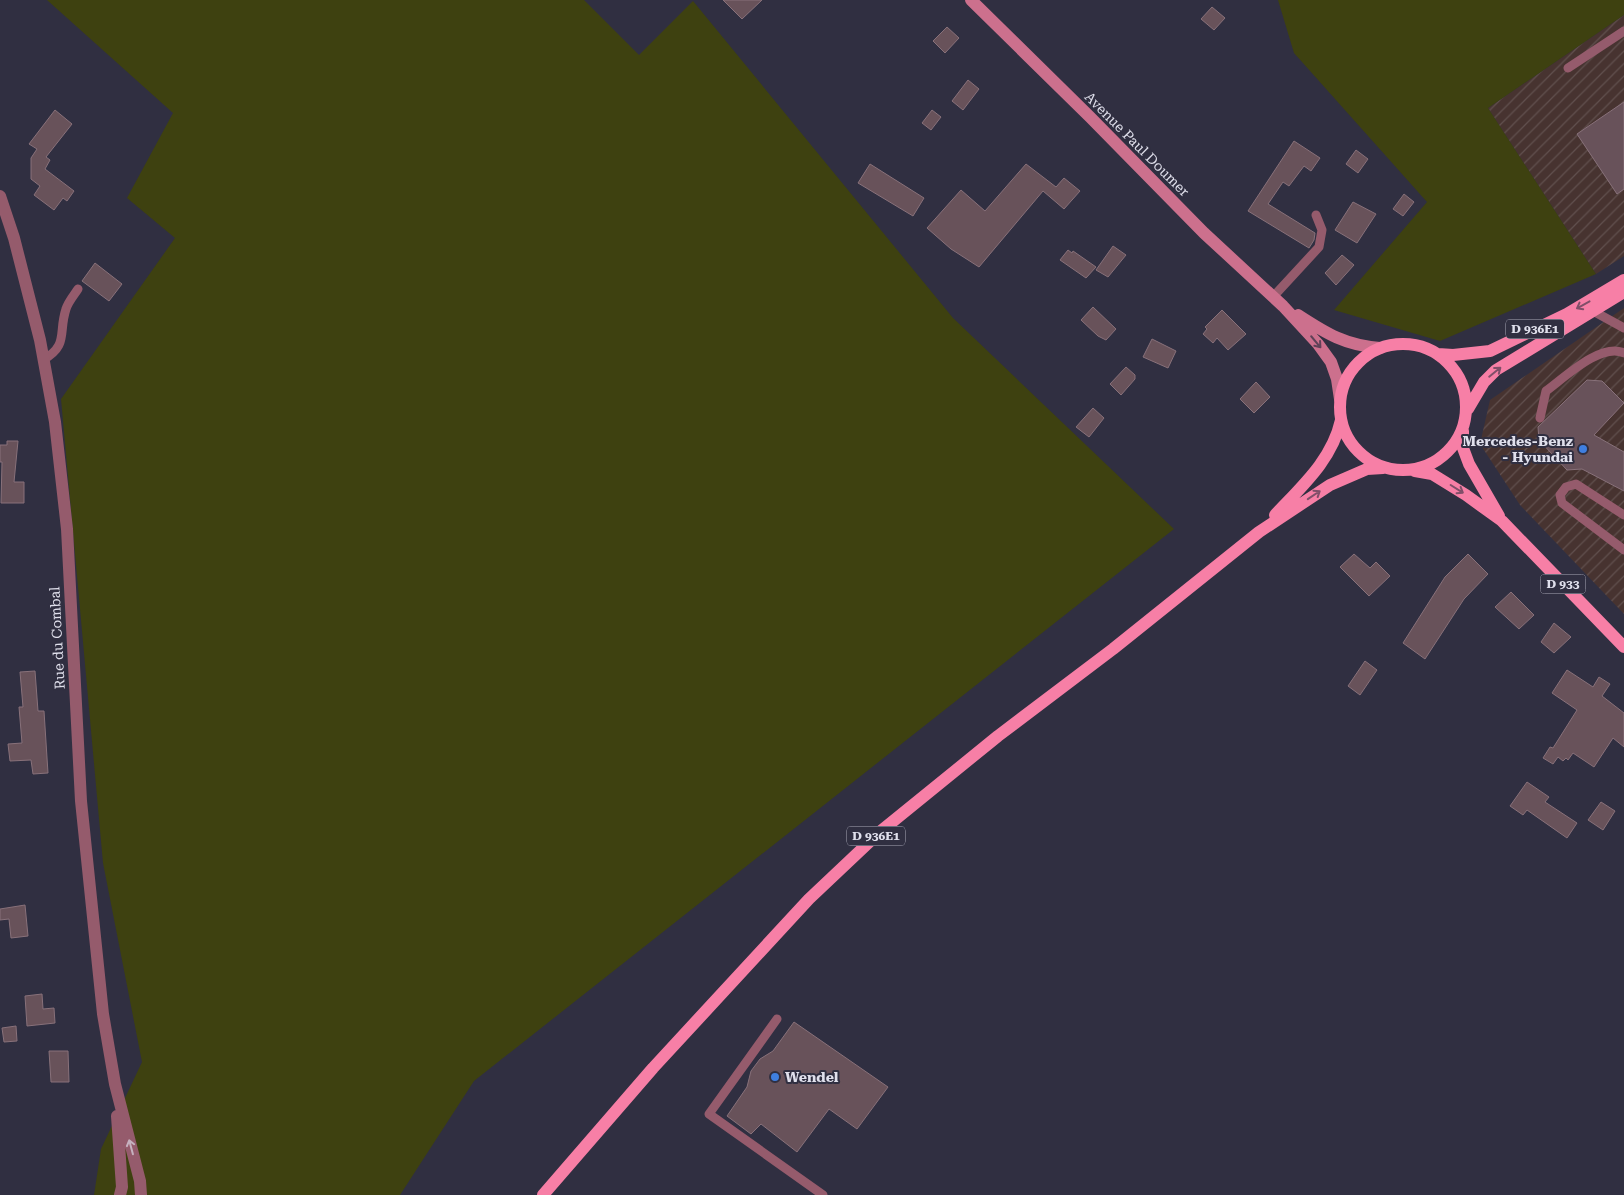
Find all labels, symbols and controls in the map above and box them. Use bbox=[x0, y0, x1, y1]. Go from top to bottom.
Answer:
street label: Avenue Paul Doumer bbox=[1082, 89, 1193, 200]
one-way arrow bbox=[1576, 301, 1590, 311]
road number: D 936E1 bbox=[1506, 320, 1564, 338]
one-way arrow bbox=[1310, 335, 1321, 348]
one-way arrow bbox=[1488, 367, 1501, 378]
place label: Mercedes-Benz - Hyundai bbox=[1463, 433, 1573, 465]
marker: Mercedes-Benz - Hyundai bbox=[1577, 443, 1589, 455]
one-way arrow bbox=[1450, 484, 1464, 495]
one-way arrow bbox=[1307, 490, 1321, 500]
road number: D 933 bbox=[1540, 574, 1586, 594]
street label: Rue du Combal bbox=[46, 586, 68, 690]
road number: D 936E1 bbox=[847, 826, 905, 846]
place label: Wendel bbox=[785, 1069, 839, 1085]
marker: Wendel bbox=[769, 1071, 781, 1083]
one-way arrow bbox=[126, 1140, 135, 1156]

